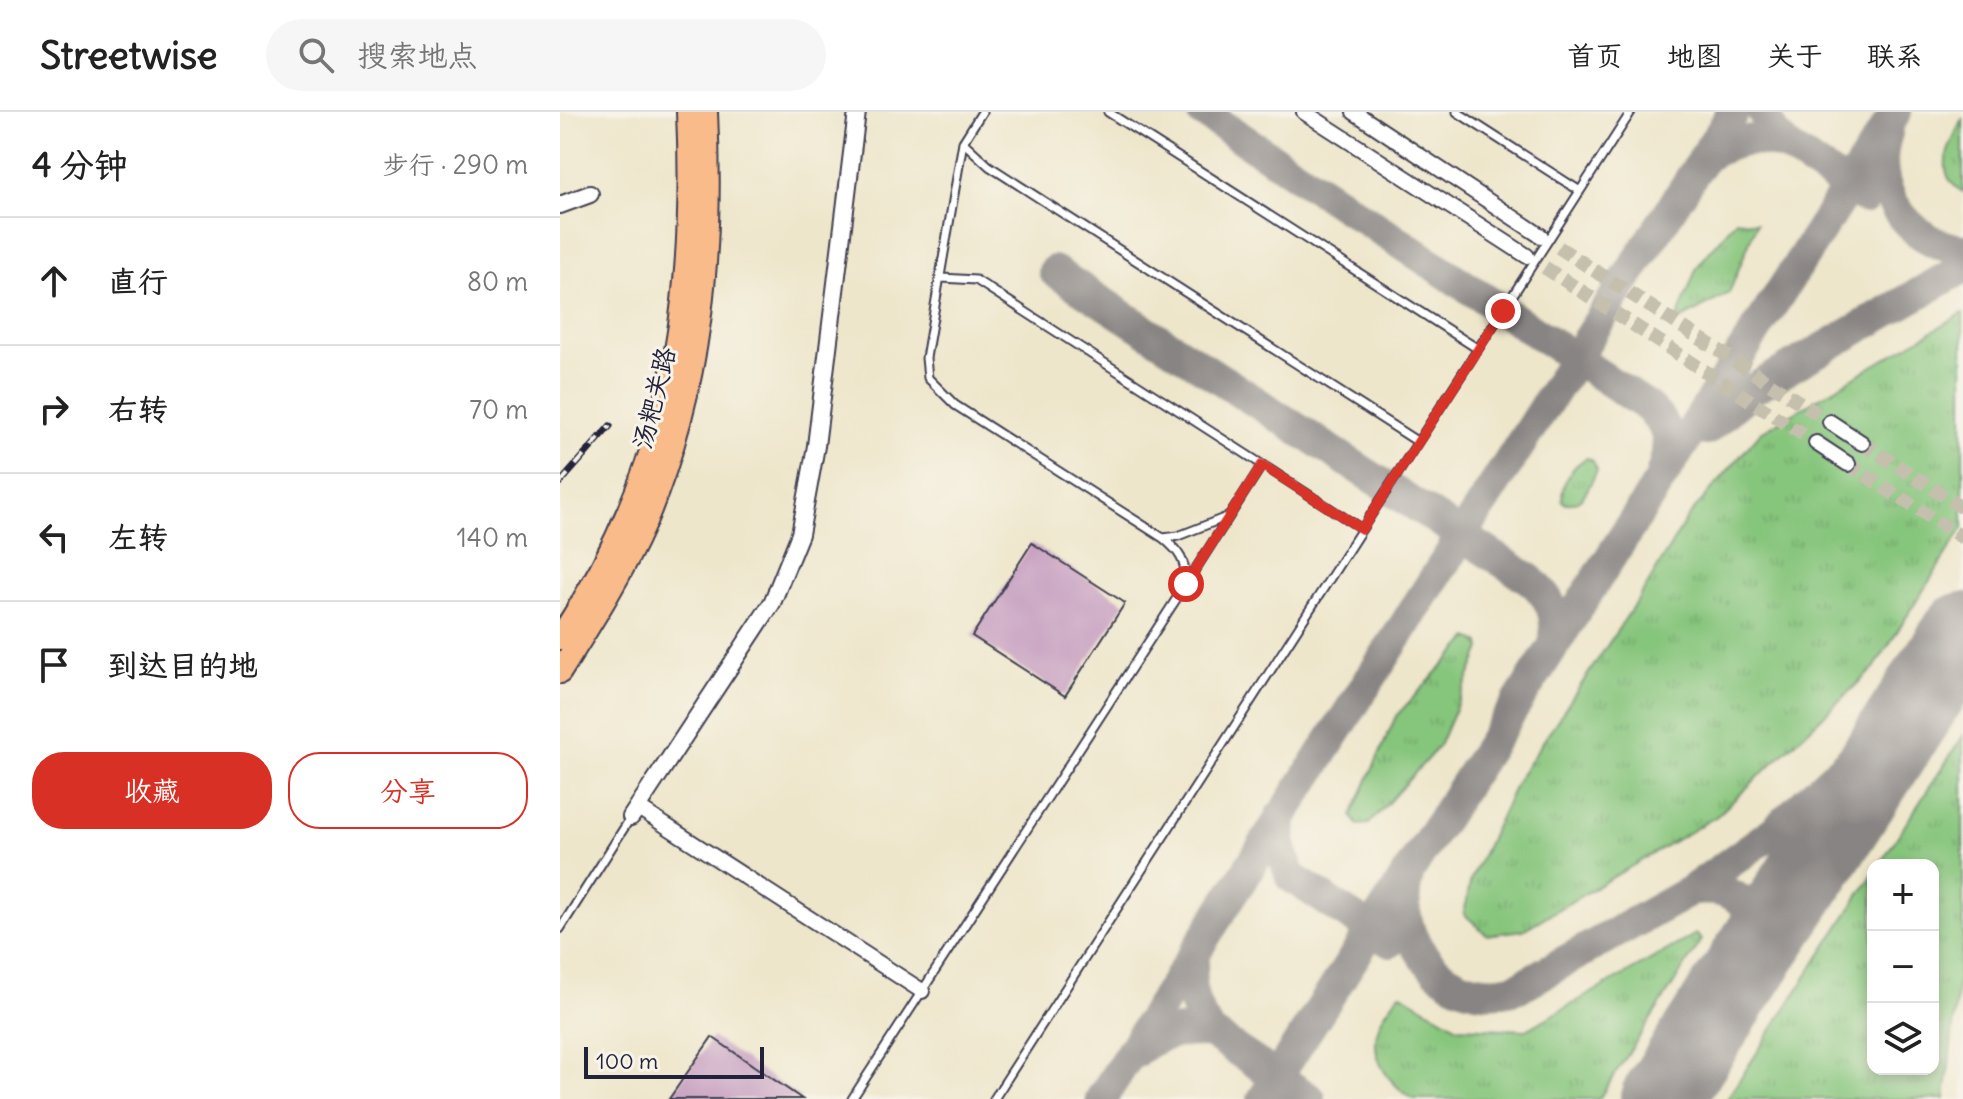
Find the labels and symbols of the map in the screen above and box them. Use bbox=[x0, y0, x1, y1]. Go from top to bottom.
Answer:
route end bbox=[1485, 293, 1521, 329]
street label: 汤粑关路 bbox=[625, 343, 682, 452]
route start bbox=[1168, 566, 1204, 602]
scale bar bbox=[584, 1043, 764, 1079]

